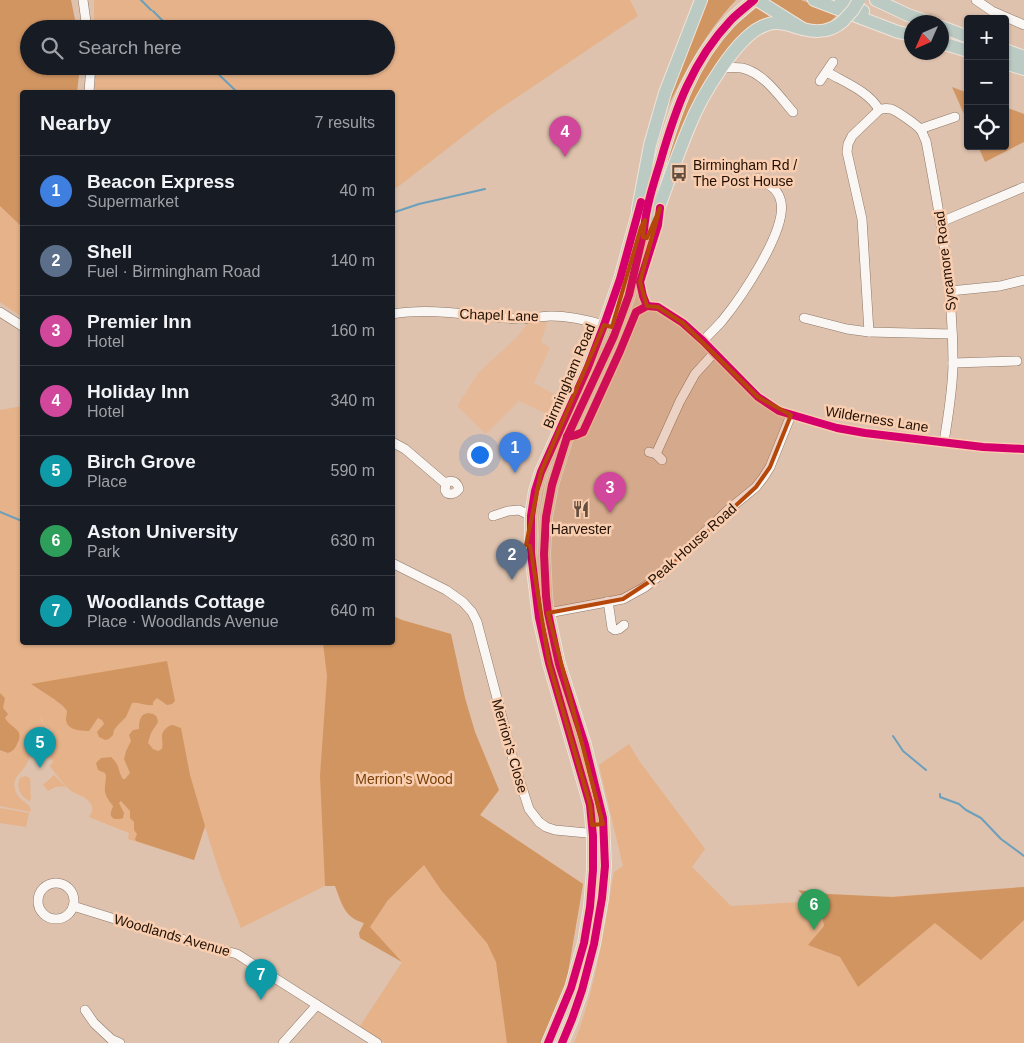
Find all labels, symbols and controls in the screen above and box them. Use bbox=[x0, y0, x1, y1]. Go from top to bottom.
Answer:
north arrow bbox=[904, 15, 949, 60]
map controls bbox=[964, 15, 1009, 150]
button: + bbox=[964, 15, 1009, 60]
search box bbox=[20, 20, 395, 75]
icon: search bbox=[38, 34, 66, 62]
text: Search here bbox=[78, 37, 182, 58]
button: − bbox=[964, 60, 1009, 105]
button: locate bbox=[964, 105, 1009, 150]
text: Nearby bbox=[40, 111, 111, 134]
text: 7 results bbox=[315, 114, 375, 131]
pin: 4 bbox=[549, 116, 581, 157]
place label: Birmingham Rd / The Post House bbox=[693, 157, 797, 189]
bus stop icon: Birmingham Rd / The Post House bbox=[669, 163, 689, 183]
text: Beacon Express bbox=[87, 171, 235, 192]
text: 1 bbox=[52, 182, 60, 199]
text: 40 m bbox=[339, 182, 375, 199]
text: Supermarket bbox=[87, 193, 179, 210]
street label: Sycamore Road bbox=[931, 210, 959, 312]
text: Shell bbox=[87, 241, 132, 262]
text: 2 bbox=[52, 252, 60, 269]
text: 140 m bbox=[331, 252, 375, 269]
text: Fuel · Birmingham Road bbox=[87, 263, 260, 280]
street label: Chapel Lane bbox=[459, 306, 539, 324]
text: Premier Inn bbox=[87, 311, 192, 332]
street label: Birmingham Road bbox=[540, 321, 598, 431]
text: 3 bbox=[52, 322, 60, 339]
text: 160 m bbox=[331, 322, 375, 339]
text: Hotel bbox=[87, 333, 124, 350]
text: Holiday Inn bbox=[87, 381, 189, 402]
text: 4 bbox=[52, 392, 60, 409]
text: 340 m bbox=[331, 392, 375, 409]
text: Hotel bbox=[87, 403, 124, 420]
street label: Wilderness Lane bbox=[824, 403, 930, 435]
pin: 1 bbox=[499, 432, 531, 473]
your location bbox=[467, 442, 493, 468]
text: Birch Grove bbox=[87, 451, 196, 472]
text: 5 bbox=[52, 462, 60, 479]
text: 590 m bbox=[331, 462, 375, 479]
pin: 3 bbox=[594, 472, 626, 513]
text: Place bbox=[87, 473, 127, 490]
restaurant icon: Harvester bbox=[571, 499, 591, 519]
street label: Peak House Road bbox=[644, 500, 740, 588]
text: Aston University bbox=[87, 521, 238, 542]
place label: Harvester bbox=[551, 521, 612, 537]
text: 6 bbox=[52, 532, 60, 549]
text: 630 m bbox=[331, 532, 375, 549]
pin: 2 bbox=[496, 539, 528, 580]
text: Park bbox=[87, 543, 120, 560]
text: Woodlands Cottage bbox=[87, 591, 265, 612]
text: 7 bbox=[52, 602, 60, 619]
text: 640 m bbox=[331, 602, 375, 619]
text: Place · Woodlands Avenue bbox=[87, 613, 279, 630]
street label: Merrion's Close bbox=[489, 697, 531, 795]
pin: 5 bbox=[24, 727, 56, 768]
park label: Merrion’s Wood bbox=[355, 771, 453, 787]
pin: 6 bbox=[798, 889, 830, 930]
street label: Woodlands Avenue bbox=[112, 911, 232, 959]
pin: 7 bbox=[245, 959, 277, 1000]

